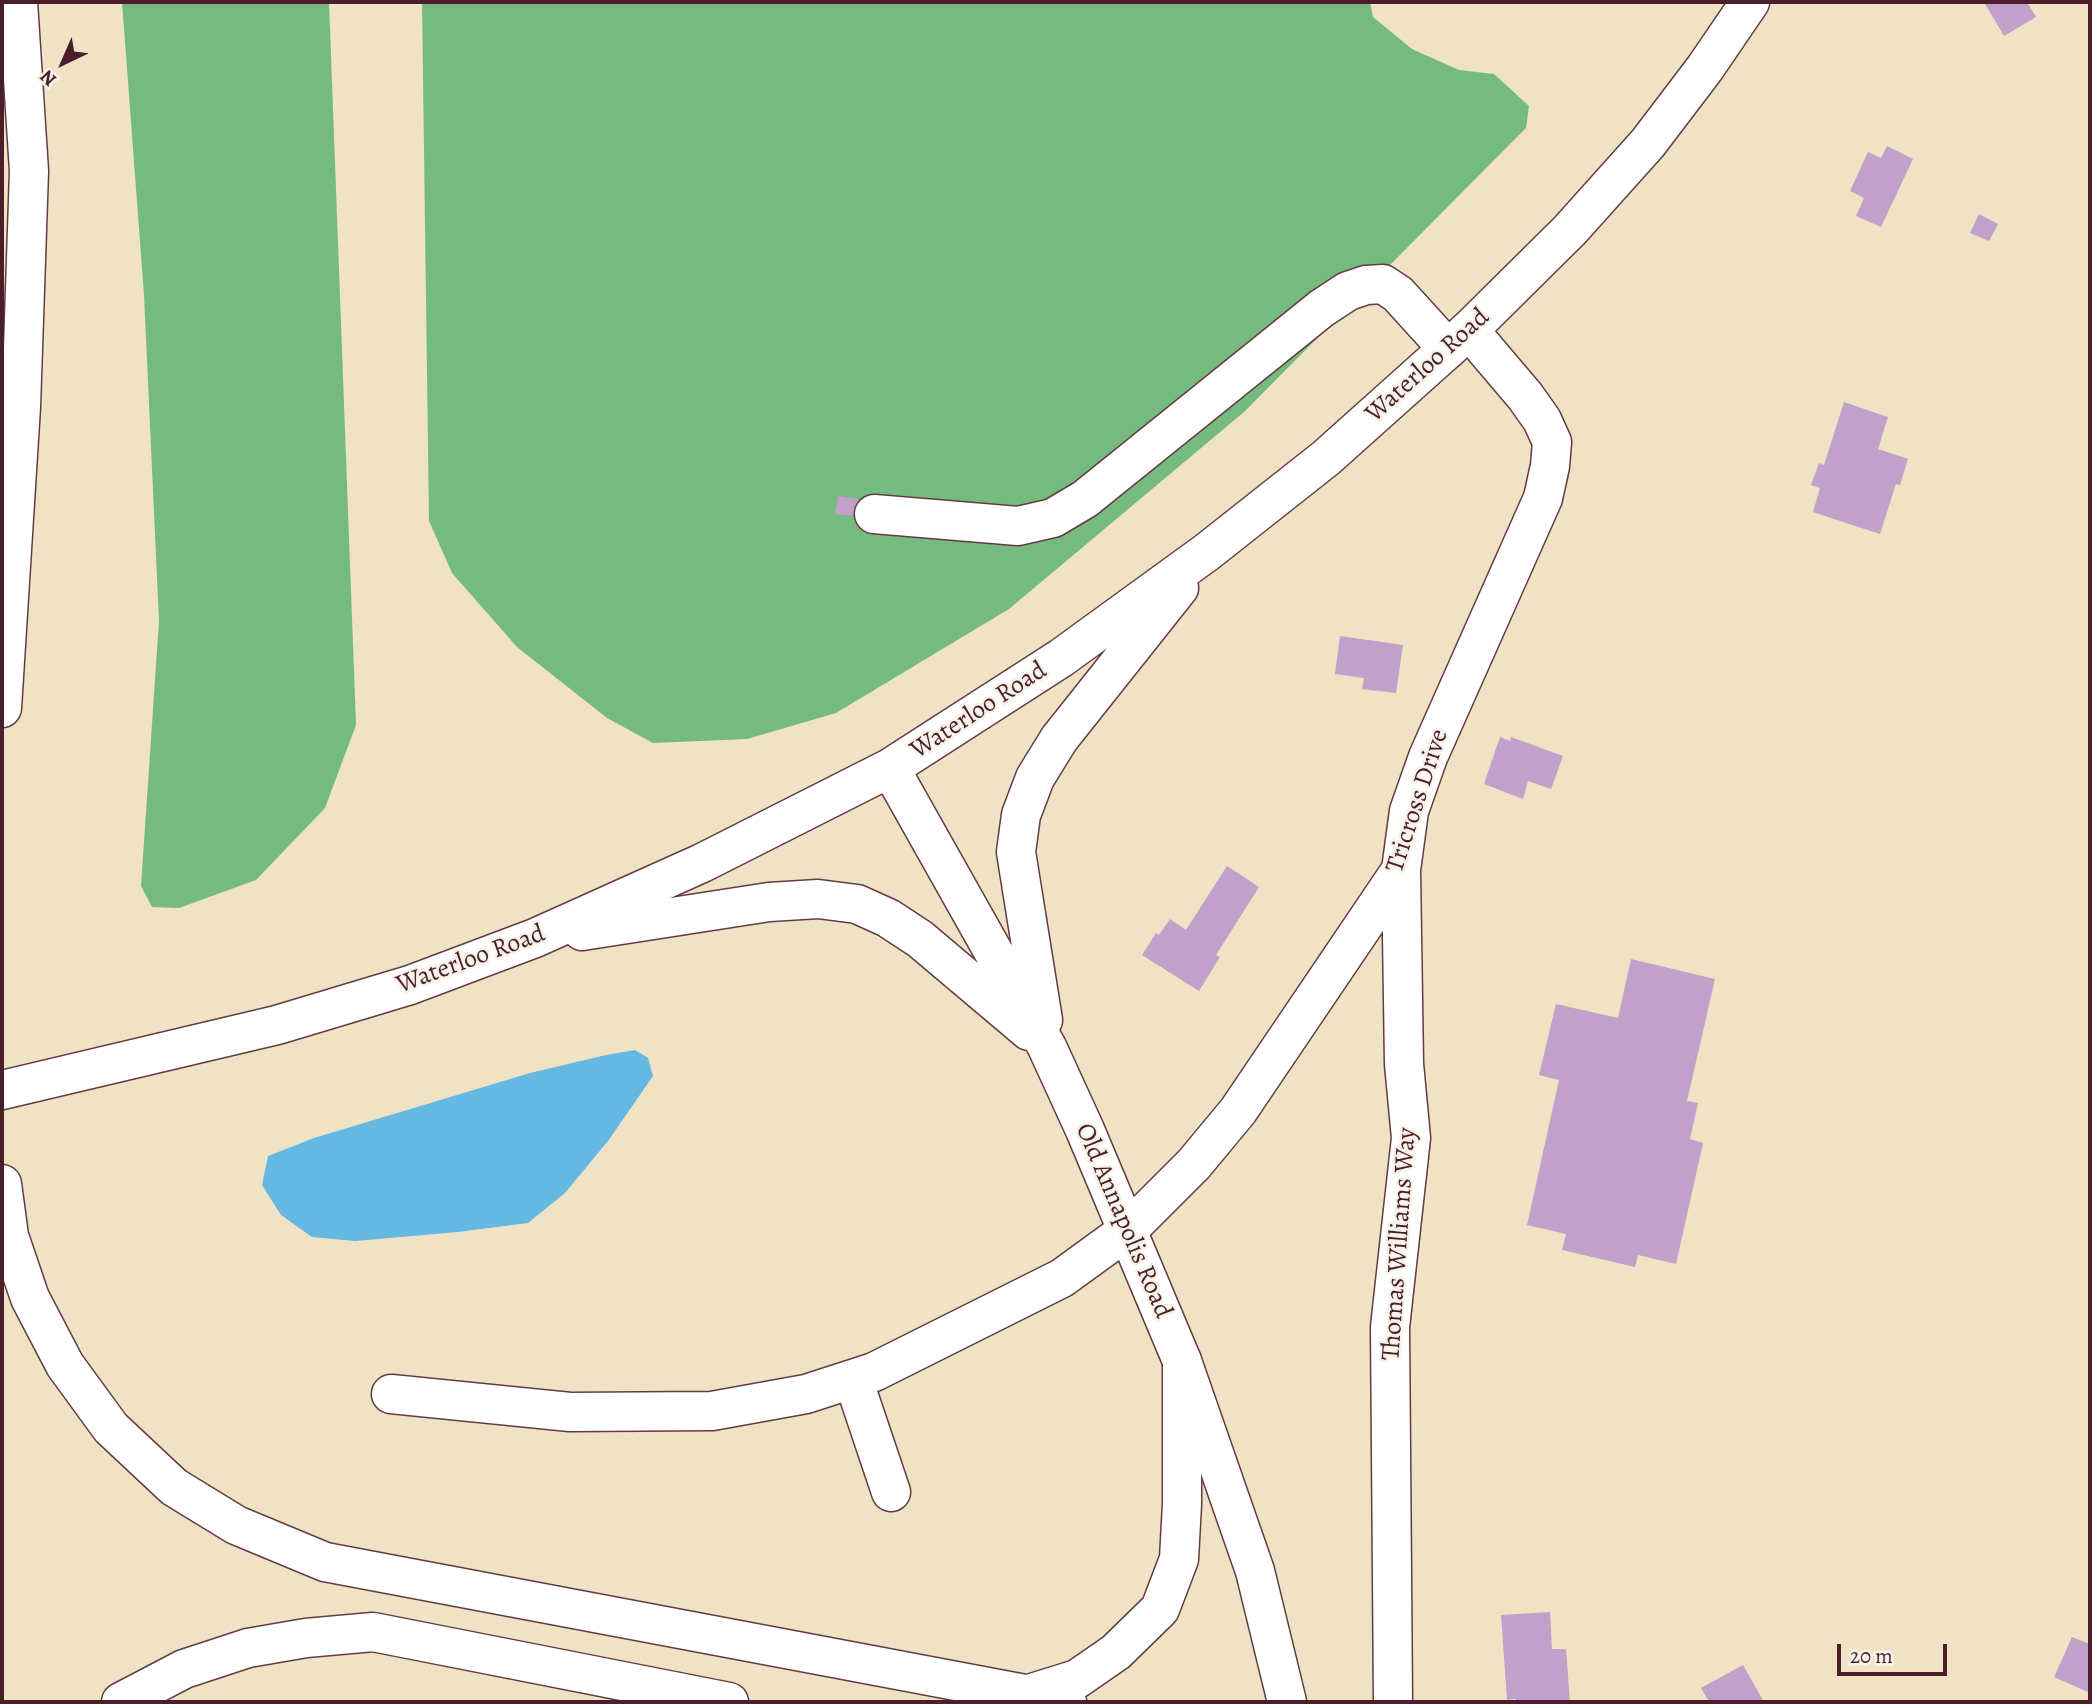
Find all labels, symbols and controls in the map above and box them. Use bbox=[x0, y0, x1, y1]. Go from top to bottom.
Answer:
north arrow bbox=[28, 28, 98, 98]
text: N bbox=[34, 64, 62, 92]
street label: Waterloo Road bbox=[1360, 302, 1496, 430]
street label: Waterloo Road bbox=[905, 655, 1053, 767]
street label: Tricross Drive bbox=[1380, 725, 1456, 877]
street label: Waterloo Road bbox=[392, 919, 550, 1001]
street label: Old Annapolis Road bbox=[1068, 1119, 1178, 1323]
street label: Thomas Williams Way bbox=[1376, 1127, 1424, 1361]
scale bar bbox=[1840, 1630, 1950, 1674]
text: 20 m bbox=[1850, 1642, 1893, 1670]

